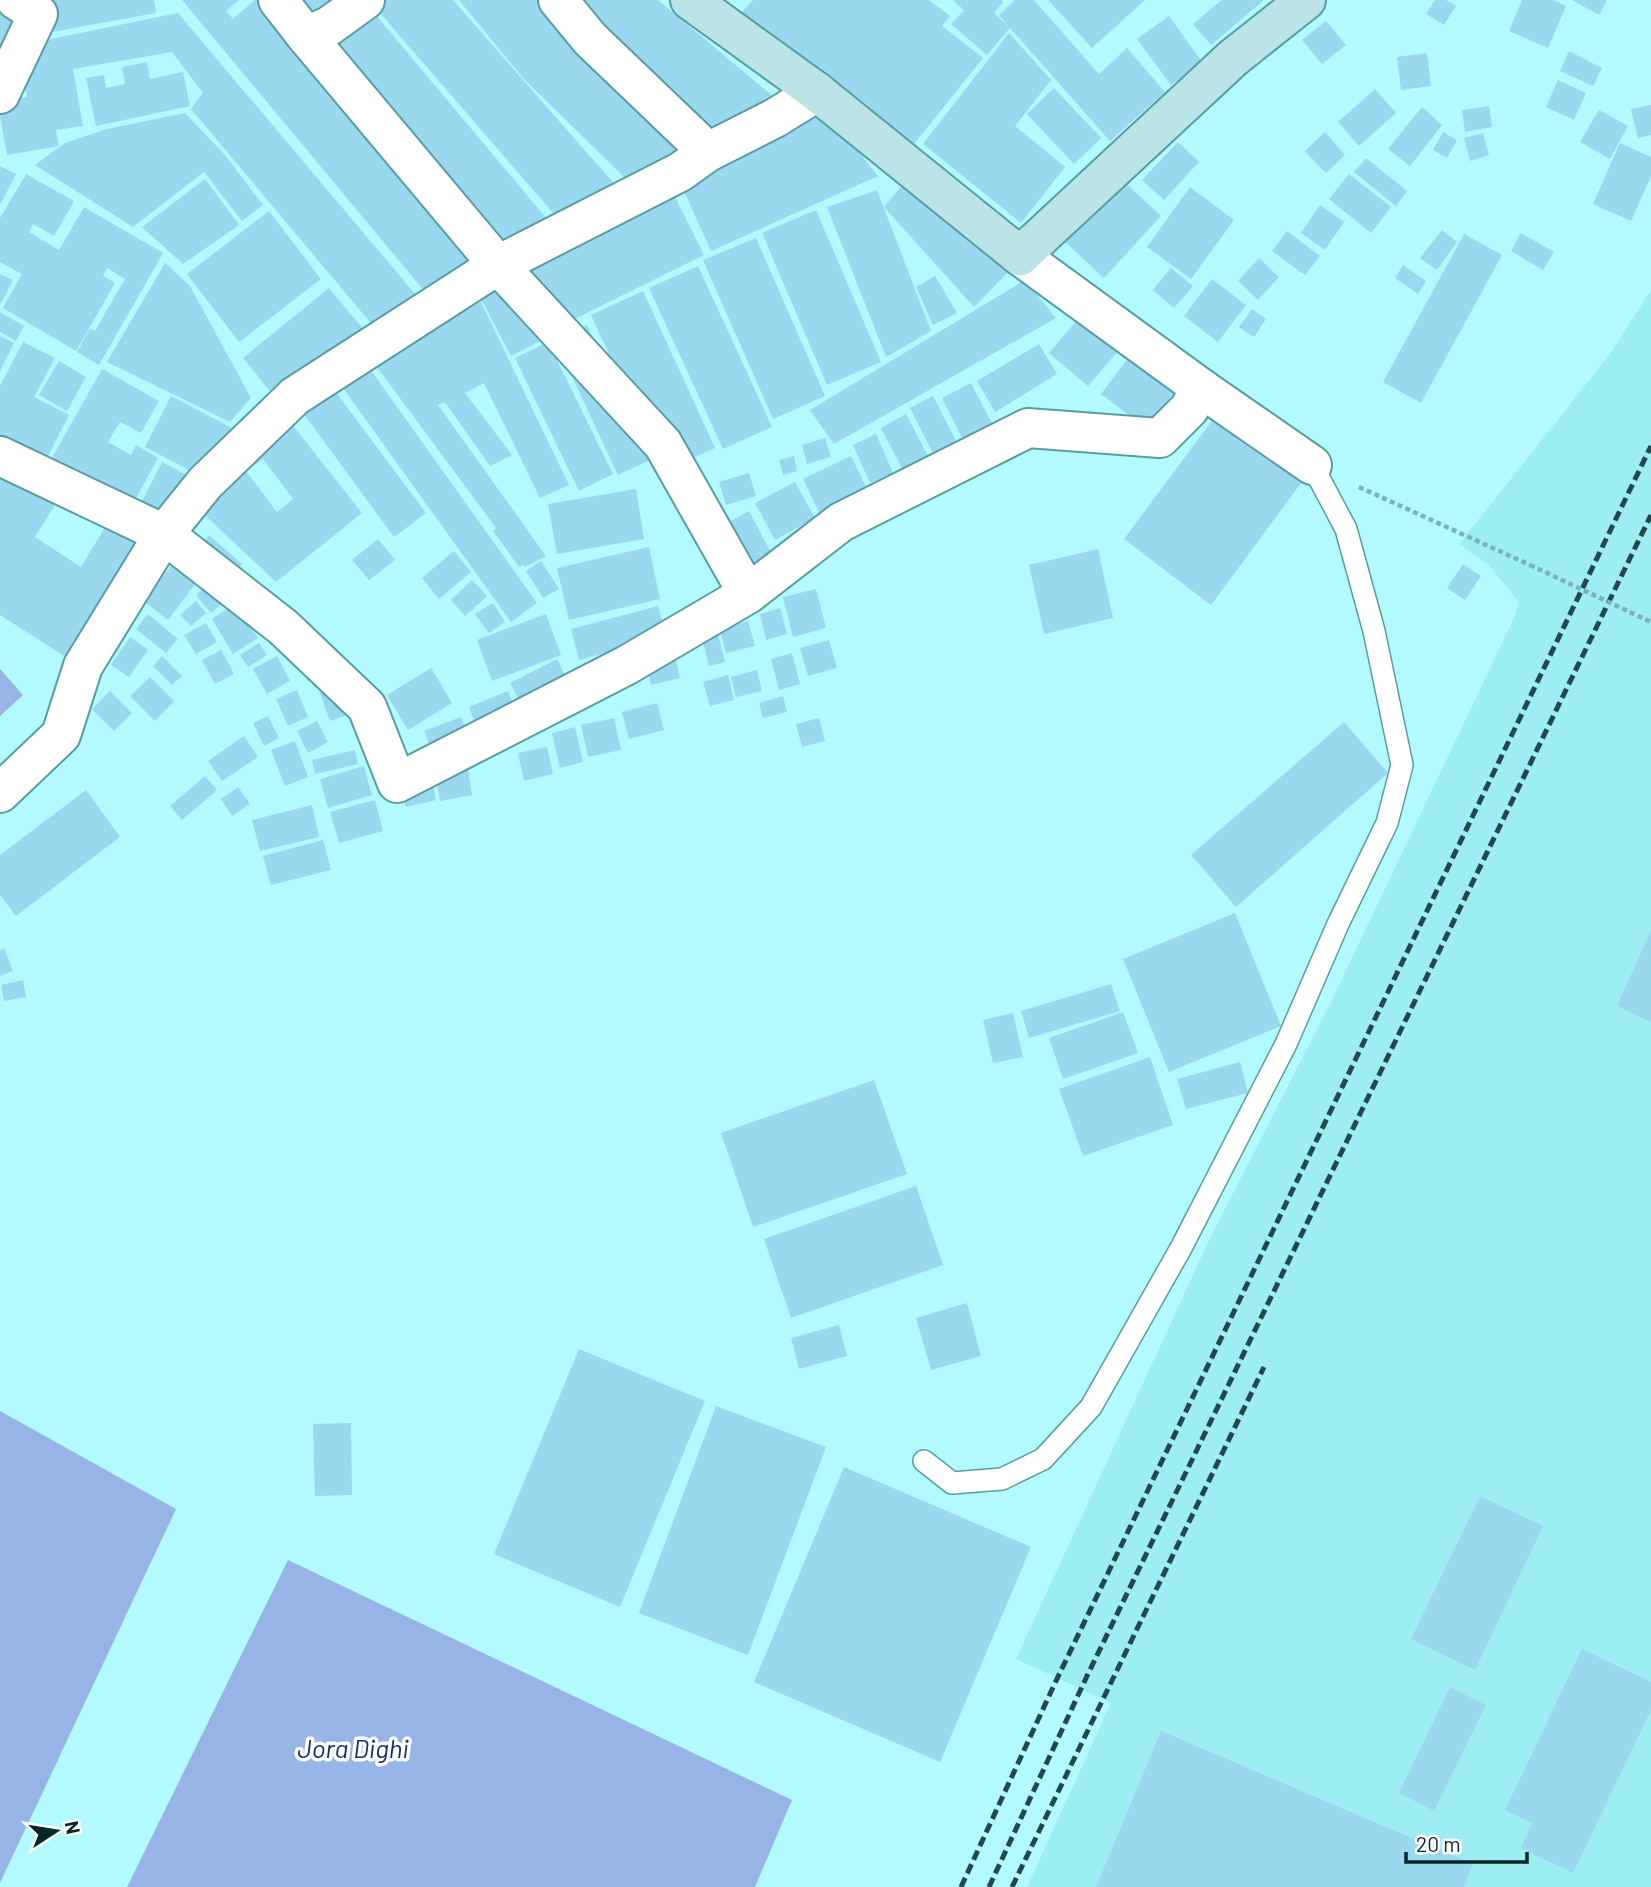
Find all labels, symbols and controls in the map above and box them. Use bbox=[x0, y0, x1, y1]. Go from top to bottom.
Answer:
water label: Jora Dighi bbox=[297, 1732, 409, 1763]
north arrow bbox=[21, 1796, 91, 1866]
text: N bbox=[61, 1819, 86, 1836]
scale bar bbox=[1406, 1820, 1527, 1864]
text: 20 m bbox=[1416, 1831, 1461, 1856]

